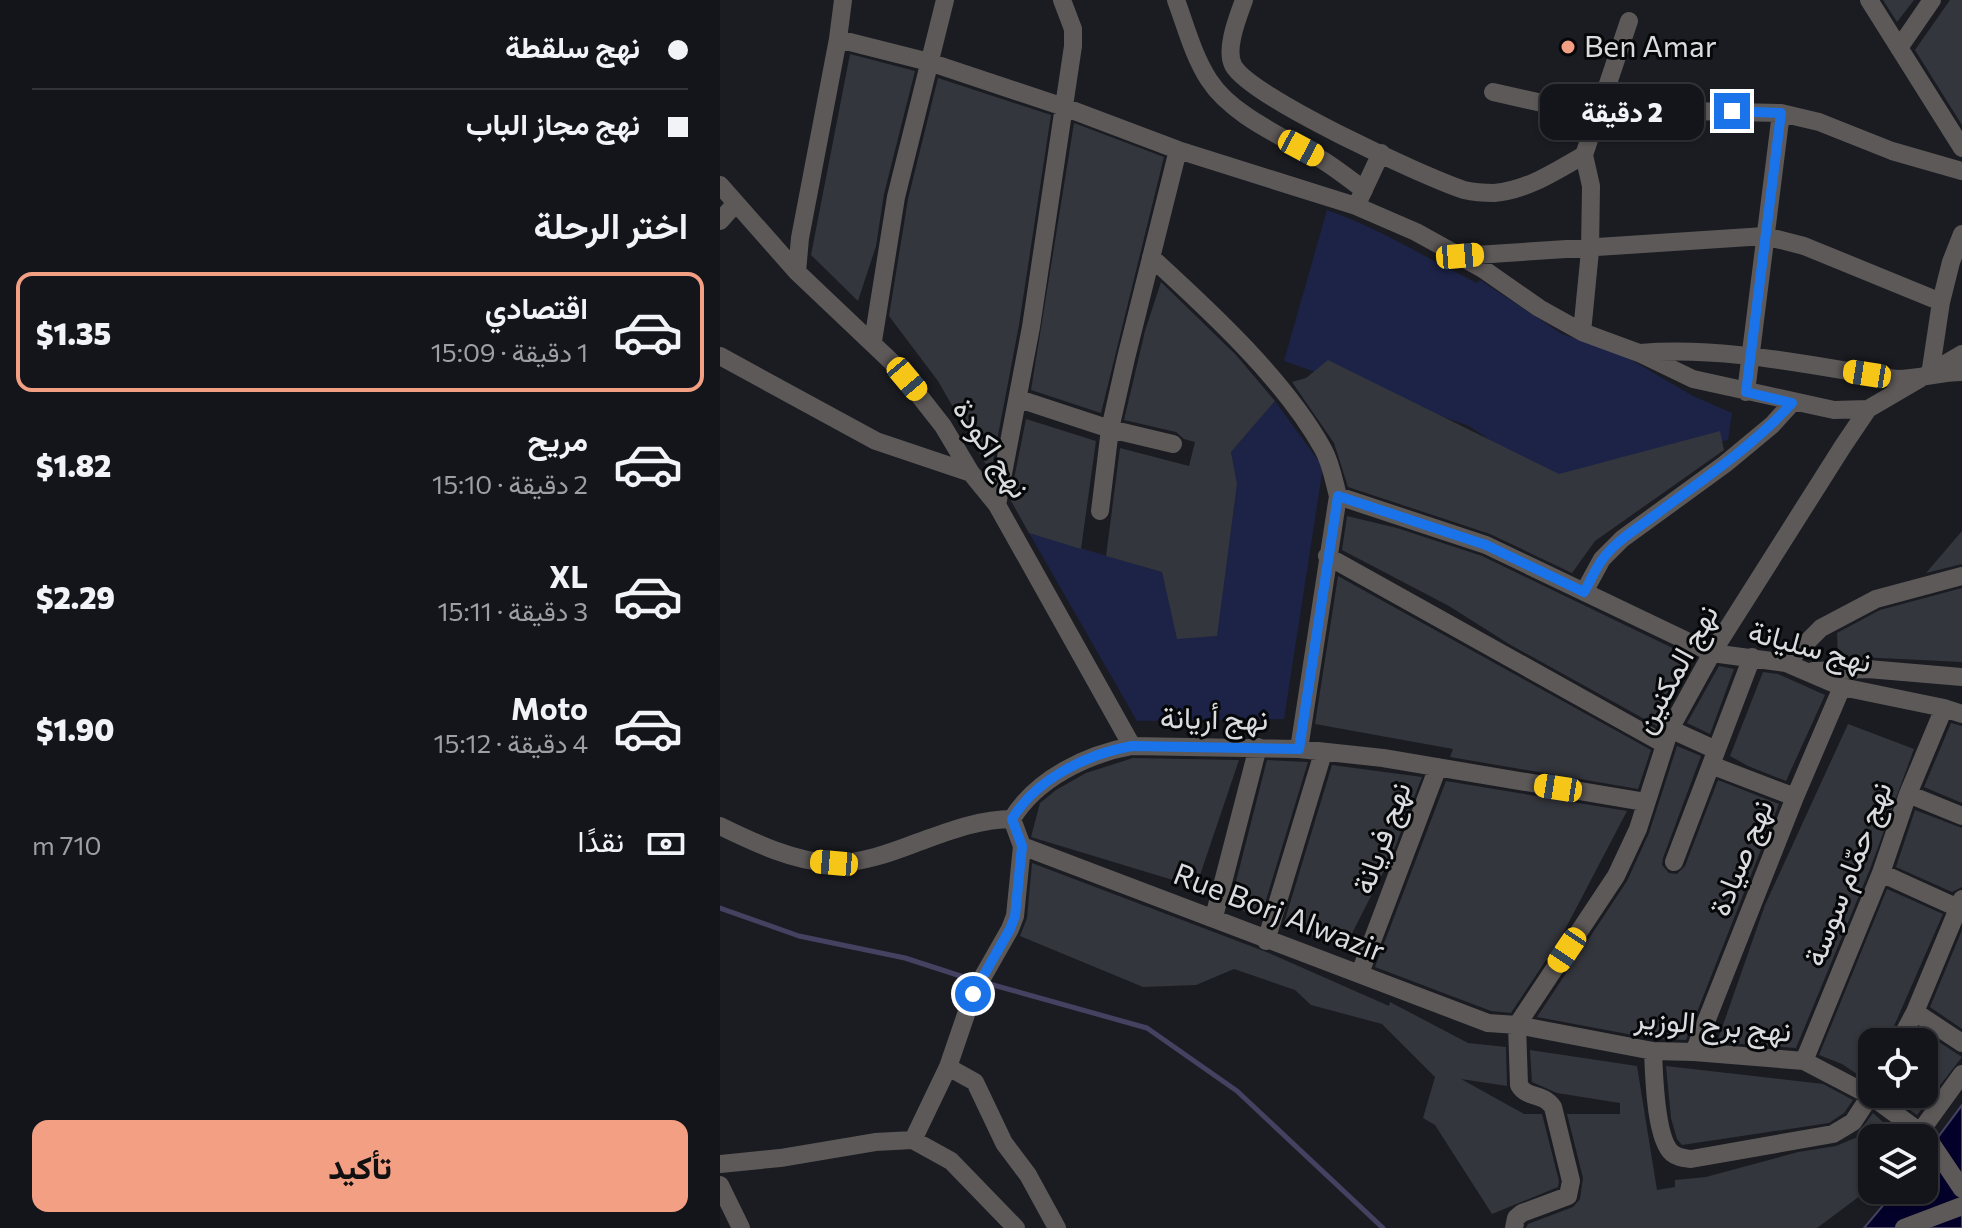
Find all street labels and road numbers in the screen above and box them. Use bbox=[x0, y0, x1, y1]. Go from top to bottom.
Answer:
street label: نهج اكودة bbox=[943, 391, 1040, 507]
street label: نهج المكنين bbox=[1623, 597, 1728, 741]
street label: نهج سليانة bbox=[1744, 610, 1876, 683]
street label: نهج أريانة bbox=[1159, 697, 1269, 740]
street label: نهج فريانة bbox=[1342, 776, 1421, 900]
street label: نهج حمّام سوسة bbox=[1793, 776, 1902, 972]
street label: نهج صيادة bbox=[1699, 794, 1782, 922]
street label: Rue Borj Alwazir bbox=[1169, 853, 1391, 968]
street label: نهج برج الوزير bbox=[1632, 997, 1793, 1052]

